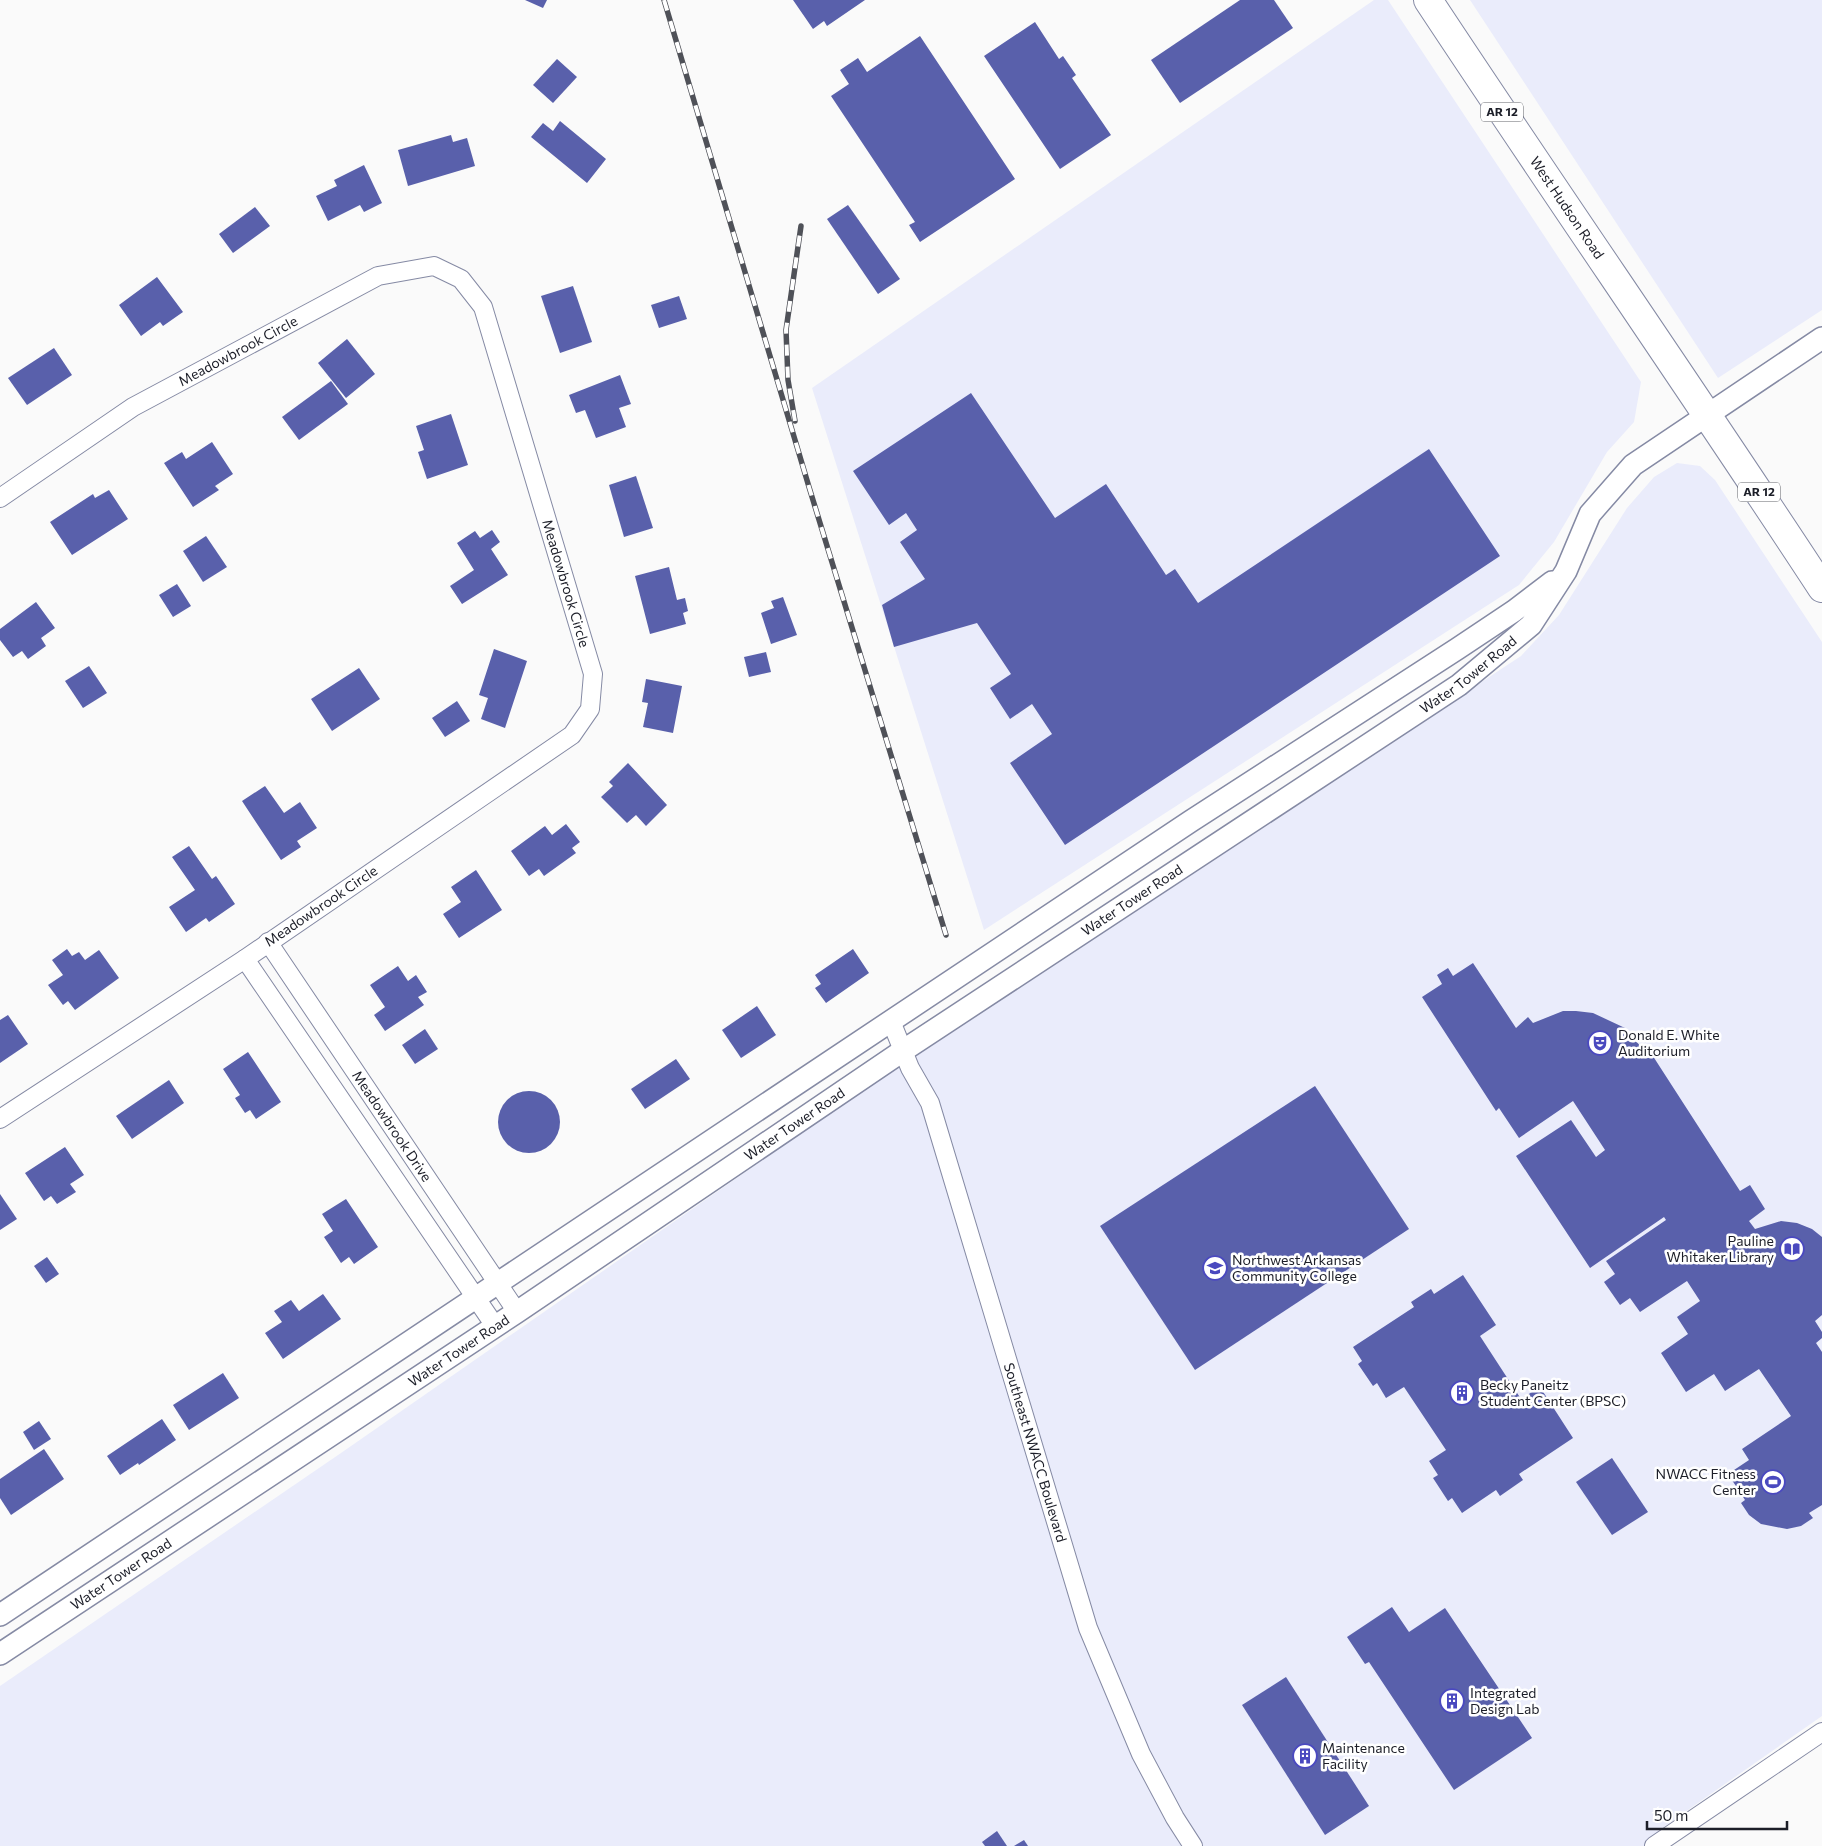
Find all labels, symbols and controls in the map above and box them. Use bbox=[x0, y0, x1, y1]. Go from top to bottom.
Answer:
road number: AR 12 bbox=[1481, 102, 1523, 121]
street label: West Hudson Road bbox=[1527, 153, 1608, 262]
street label: Meadowbrook Circle bbox=[175, 312, 300, 389]
road number: AR 12 bbox=[1738, 482, 1780, 502]
street label: Meadowbrook Circle bbox=[539, 517, 594, 649]
street label: Water Tower Road bbox=[1416, 632, 1520, 717]
street label: Water Tower Road bbox=[1078, 860, 1185, 939]
street label: Meadowbrook Circle bbox=[261, 861, 380, 950]
place label: Donald E. White Auditorium bbox=[1618, 1026, 1720, 1059]
theatre icon: Donald E. White Auditorium bbox=[1587, 1030, 1613, 1056]
street label: Meadowbrook Drive bbox=[349, 1067, 436, 1185]
street label: Water Tower Road bbox=[741, 1084, 848, 1164]
place label: Pauline Whitaker Library bbox=[1667, 1232, 1774, 1265]
library icon: Pauline Whitaker Library bbox=[1779, 1236, 1805, 1262]
place label: Northwest Arkansas Community College bbox=[1232, 1251, 1361, 1284]
school or university icon: Northwest Arkansas Community College bbox=[1202, 1255, 1228, 1281]
street label: Water Tower Road bbox=[405, 1311, 512, 1390]
street label: Southeast NWACC Boulevard bbox=[1001, 1361, 1071, 1544]
place label: Becky Paneitz Student Center (BPSC) bbox=[1480, 1376, 1626, 1409]
building icon: Becky Paneitz Student Center (BPSC) bbox=[1449, 1380, 1475, 1406]
place label: NWACC Fitness Center bbox=[1656, 1465, 1756, 1498]
sports icon: NWACC Fitness Center bbox=[1760, 1469, 1786, 1495]
street label: Water Tower Road bbox=[67, 1534, 174, 1613]
place label: Integrated Design Lab bbox=[1470, 1684, 1540, 1717]
building icon: Integrated Design Lab bbox=[1439, 1688, 1465, 1714]
place label: Maintenance Facility bbox=[1322, 1739, 1405, 1772]
building icon: Maintenance Facility bbox=[1292, 1743, 1318, 1769]
scale bar bbox=[1647, 1798, 1787, 1830]
text: 50 m bbox=[1654, 1806, 1688, 1824]

